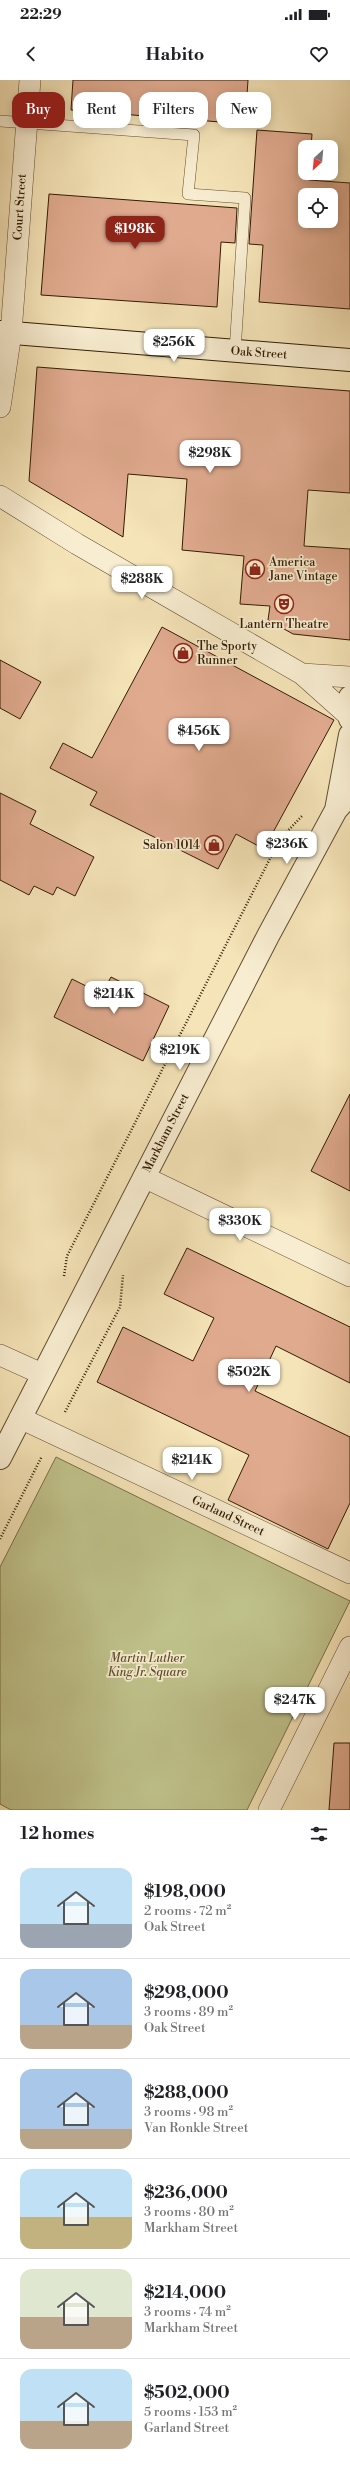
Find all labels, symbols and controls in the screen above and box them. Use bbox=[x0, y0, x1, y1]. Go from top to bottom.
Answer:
text: 22:29 bbox=[20, 5, 62, 24]
icon: back bbox=[20, 43, 42, 65]
text: Habito bbox=[146, 43, 204, 66]
icon: heart bbox=[308, 43, 330, 65]
chip: Buy bbox=[12, 92, 65, 128]
chip: Rent bbox=[73, 92, 131, 128]
chip: Filters bbox=[139, 92, 208, 128]
chip: New bbox=[216, 92, 271, 128]
north arrow bbox=[298, 140, 338, 180]
map controls bbox=[298, 140, 338, 228]
street label: Court Street bbox=[10, 172, 30, 241]
button: locate bbox=[298, 188, 338, 228]
pin: $198K bbox=[107, 216, 163, 250]
text: $198K bbox=[115, 221, 155, 237]
pin: $256K bbox=[146, 329, 202, 363]
text: $256K bbox=[153, 334, 195, 350]
street label: Oak Street bbox=[230, 344, 289, 363]
pin: $298K bbox=[182, 440, 238, 474]
text: $298K bbox=[189, 445, 231, 461]
place label: America Jane Vintage bbox=[268, 555, 338, 584]
shop icon: America Jane Vintage bbox=[244, 558, 266, 580]
pin: $288K bbox=[114, 566, 170, 600]
text: $288K bbox=[121, 571, 163, 587]
theatre icon: Lantern Theatre bbox=[273, 593, 295, 615]
place label: Lantern Theatre bbox=[239, 617, 329, 632]
place label: The Sporty Runner bbox=[197, 639, 257, 668]
shop icon: The Sporty Runner bbox=[172, 642, 194, 664]
pin: $456K bbox=[171, 718, 227, 752]
text: $456K bbox=[177, 723, 221, 739]
pin: $236K bbox=[259, 831, 315, 865]
shop icon: Salon 1014 bbox=[203, 834, 225, 856]
text: $236K bbox=[266, 836, 308, 852]
place label: Salon 1014 bbox=[143, 838, 200, 853]
pin: $214K bbox=[86, 981, 142, 1015]
text: $214K bbox=[94, 986, 134, 1002]
pin: $219K bbox=[152, 1037, 208, 1071]
text: $219K bbox=[160, 1042, 200, 1058]
street label: Markham Street bbox=[140, 1090, 193, 1175]
pin: $330K bbox=[212, 1208, 268, 1242]
text: $330K bbox=[218, 1213, 262, 1229]
pin: $502K bbox=[221, 1359, 277, 1393]
text: $502K bbox=[227, 1364, 271, 1380]
pin: $214K bbox=[164, 1447, 220, 1481]
text: $214K bbox=[172, 1452, 212, 1468]
street label: Garland Street bbox=[189, 1493, 267, 1540]
park label: Martin Luther King Jr. Square bbox=[107, 1651, 187, 1680]
pin: $247K bbox=[267, 1687, 323, 1721]
text: $247K bbox=[274, 1692, 316, 1708]
text: 12 homes bbox=[20, 1823, 94, 1845]
icon: filters bbox=[308, 1823, 330, 1845]
text: $198,000 bbox=[144, 1881, 226, 1903]
icon: home bbox=[52, 1884, 100, 1932]
text: 2 rooms · 72 m² bbox=[144, 1903, 231, 1919]
text: Oak Street bbox=[144, 1919, 206, 1935]
text: $298,000 bbox=[144, 1982, 229, 2004]
icon: home bbox=[52, 1985, 100, 2033]
text: 3 rooms · 89 m² bbox=[144, 2004, 233, 2020]
text: Oak Street bbox=[144, 2020, 206, 2036]
text: $288,000 bbox=[144, 2082, 229, 2104]
icon: home bbox=[52, 2085, 100, 2133]
text: 3 rooms · 98 m² bbox=[144, 2104, 233, 2120]
text: Van Ronkle Street bbox=[144, 2120, 248, 2136]
text: $236,000 bbox=[144, 2182, 228, 2204]
icon: home bbox=[52, 2185, 100, 2233]
text: 3 rooms · 80 m² bbox=[144, 2204, 234, 2220]
text: Markham Street bbox=[144, 2220, 238, 2236]
text: $214,000 bbox=[144, 2282, 226, 2304]
icon: home bbox=[52, 2285, 100, 2333]
text: 3 rooms · 74 m² bbox=[144, 2304, 231, 2320]
text: Markham Street bbox=[144, 2320, 238, 2336]
text: $502,000 bbox=[144, 2382, 230, 2404]
icon: home bbox=[52, 2385, 100, 2433]
text: 5 rooms · 153 m² bbox=[144, 2404, 237, 2420]
text: Garland Street bbox=[144, 2420, 229, 2436]

